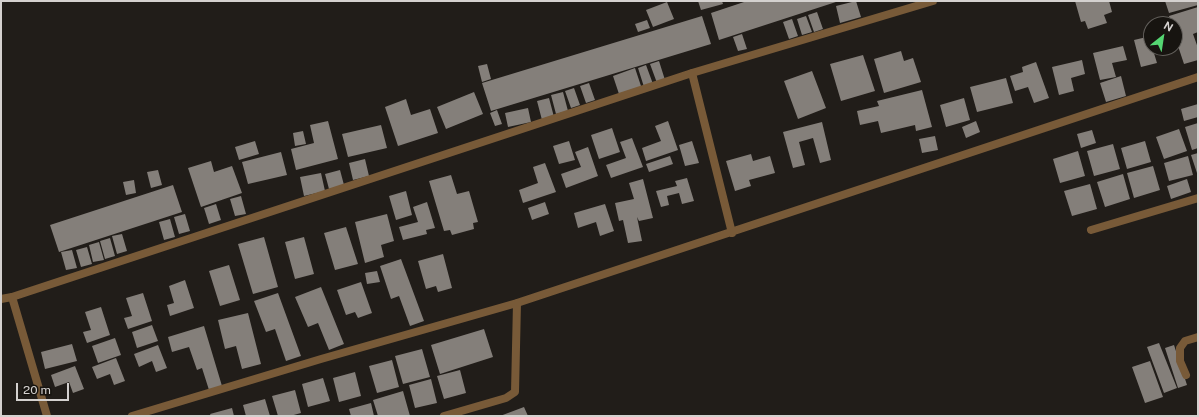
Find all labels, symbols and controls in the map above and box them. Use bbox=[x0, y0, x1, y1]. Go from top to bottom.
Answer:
north arrow bbox=[1143, 16, 1183, 56]
text: N bbox=[1162, 19, 1175, 34]
scale bar bbox=[18, 375, 71, 401]
text: 20 m bbox=[23, 383, 51, 397]

